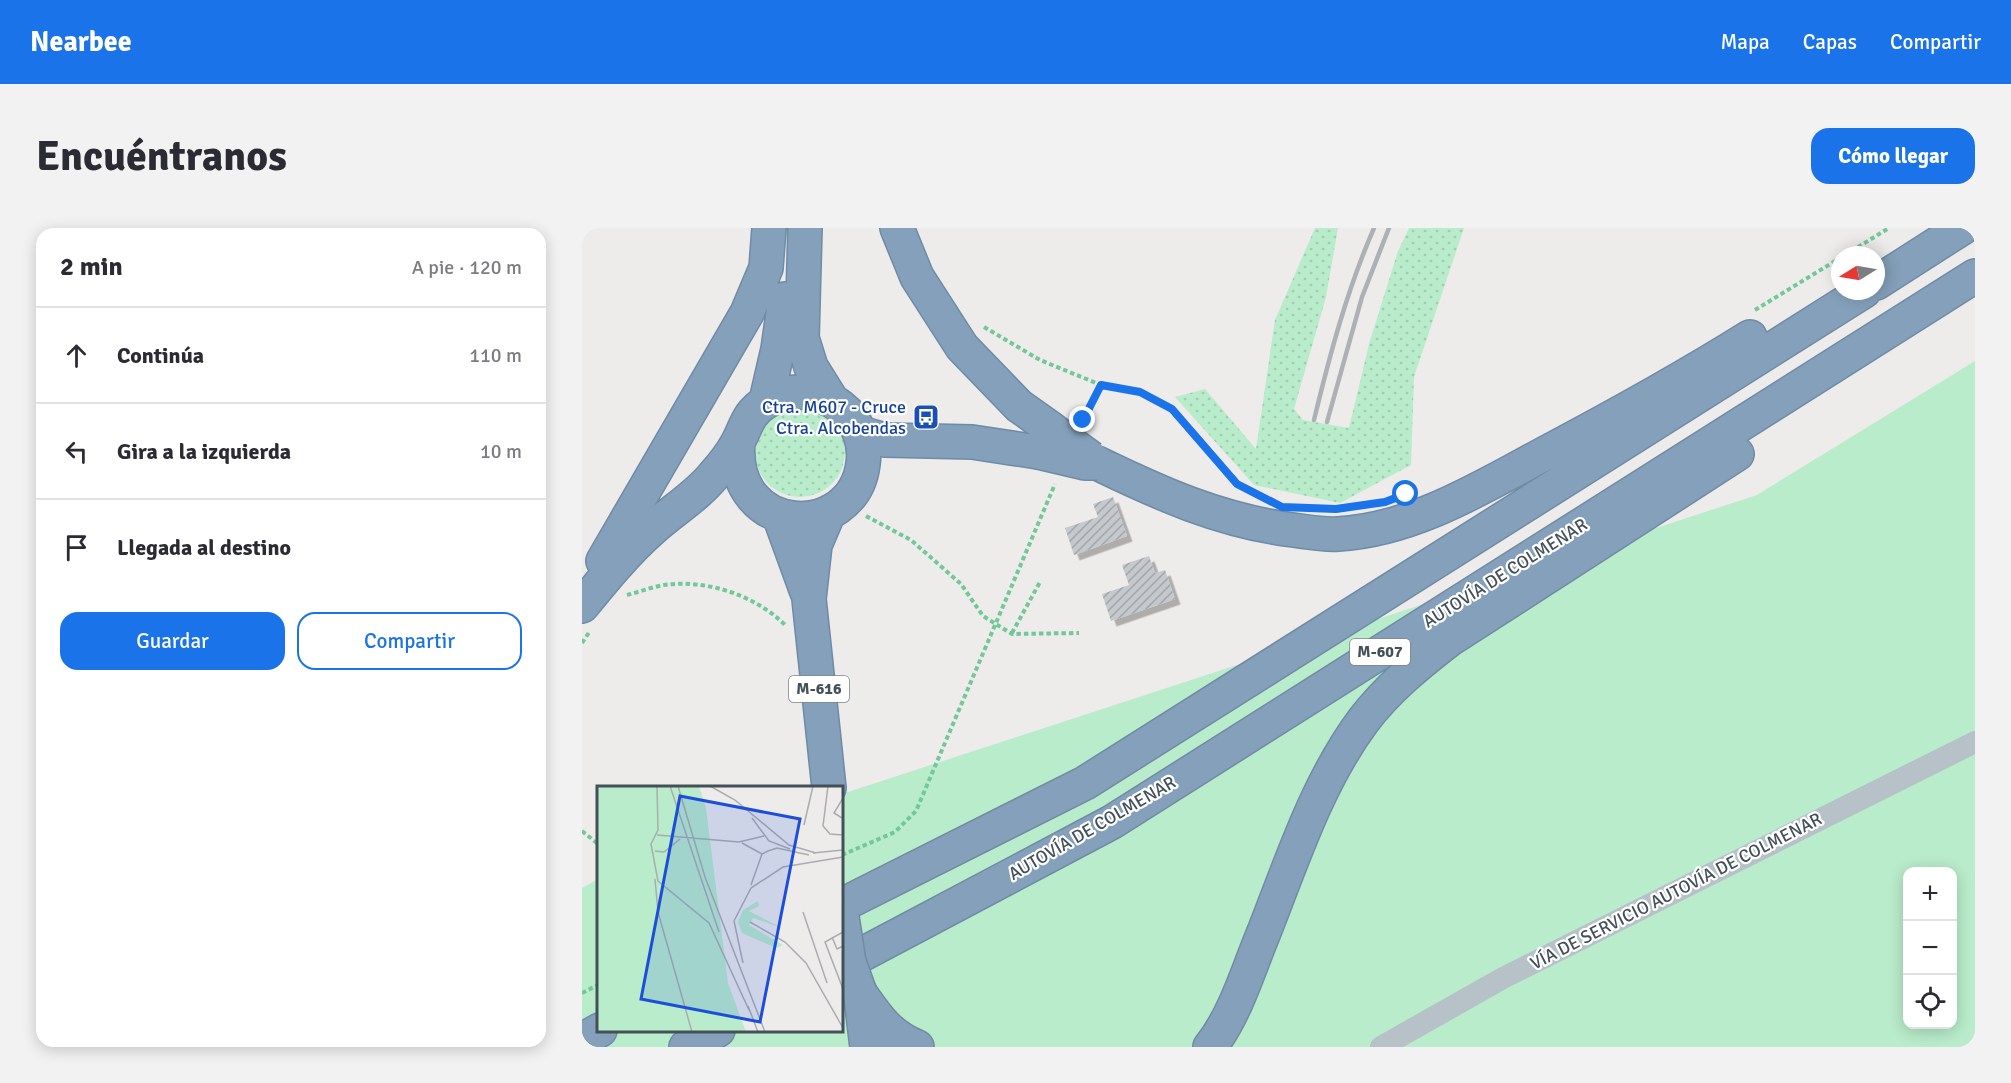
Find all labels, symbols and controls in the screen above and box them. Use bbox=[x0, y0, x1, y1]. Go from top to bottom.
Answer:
text: Nearbee bbox=[30, 25, 132, 59]
text: Mapa bbox=[1720, 29, 1770, 55]
text: Capas bbox=[1803, 29, 1857, 55]
text: Compartir bbox=[1890, 29, 1981, 55]
button: Cómo llegar bbox=[1811, 128, 1975, 184]
text: Encuéntranos bbox=[36, 131, 287, 182]
north arrow bbox=[1831, 246, 1885, 300]
text: 2 min bbox=[60, 251, 123, 283]
text: A pie · 120 m bbox=[412, 255, 522, 280]
icon: ahead bbox=[60, 339, 93, 372]
text: Continúa bbox=[117, 342, 204, 369]
text: 110 m bbox=[469, 343, 522, 368]
place label: Ctra. M607 - Cruce Ctra. Alcobendas bbox=[762, 396, 906, 439]
bus stop icon: Ctra. M607 - Cruce Ctra. Alcobendas bbox=[911, 402, 941, 432]
route end bbox=[1069, 406, 1095, 432]
icon: left bbox=[60, 435, 93, 468]
text: Gira a la izquierda bbox=[117, 438, 291, 465]
text: 10 m bbox=[480, 439, 522, 464]
route start bbox=[1392, 480, 1418, 506]
street label: AUTOVÍA DE COLMENAR bbox=[1419, 513, 1591, 633]
icon: arrive bbox=[60, 531, 93, 564]
text: Llegada al destino bbox=[117, 534, 291, 561]
button: Guardar bbox=[60, 612, 285, 670]
button: Compartir bbox=[297, 612, 522, 670]
road number: M-607 bbox=[1350, 639, 1410, 665]
road number: M-616 bbox=[789, 676, 849, 702]
street label: AUTOVÍA DE COLMENAR bbox=[1004, 771, 1180, 885]
inset map bbox=[597, 786, 843, 1032]
street label: VÍA DE SERVICIO AUTOVÍA DE COLMENAR bbox=[1527, 807, 1826, 974]
map controls bbox=[1903, 867, 1957, 1029]
button: + bbox=[1903, 867, 1957, 921]
button: − bbox=[1903, 921, 1957, 975]
button: locate bbox=[1903, 975, 1957, 1029]

